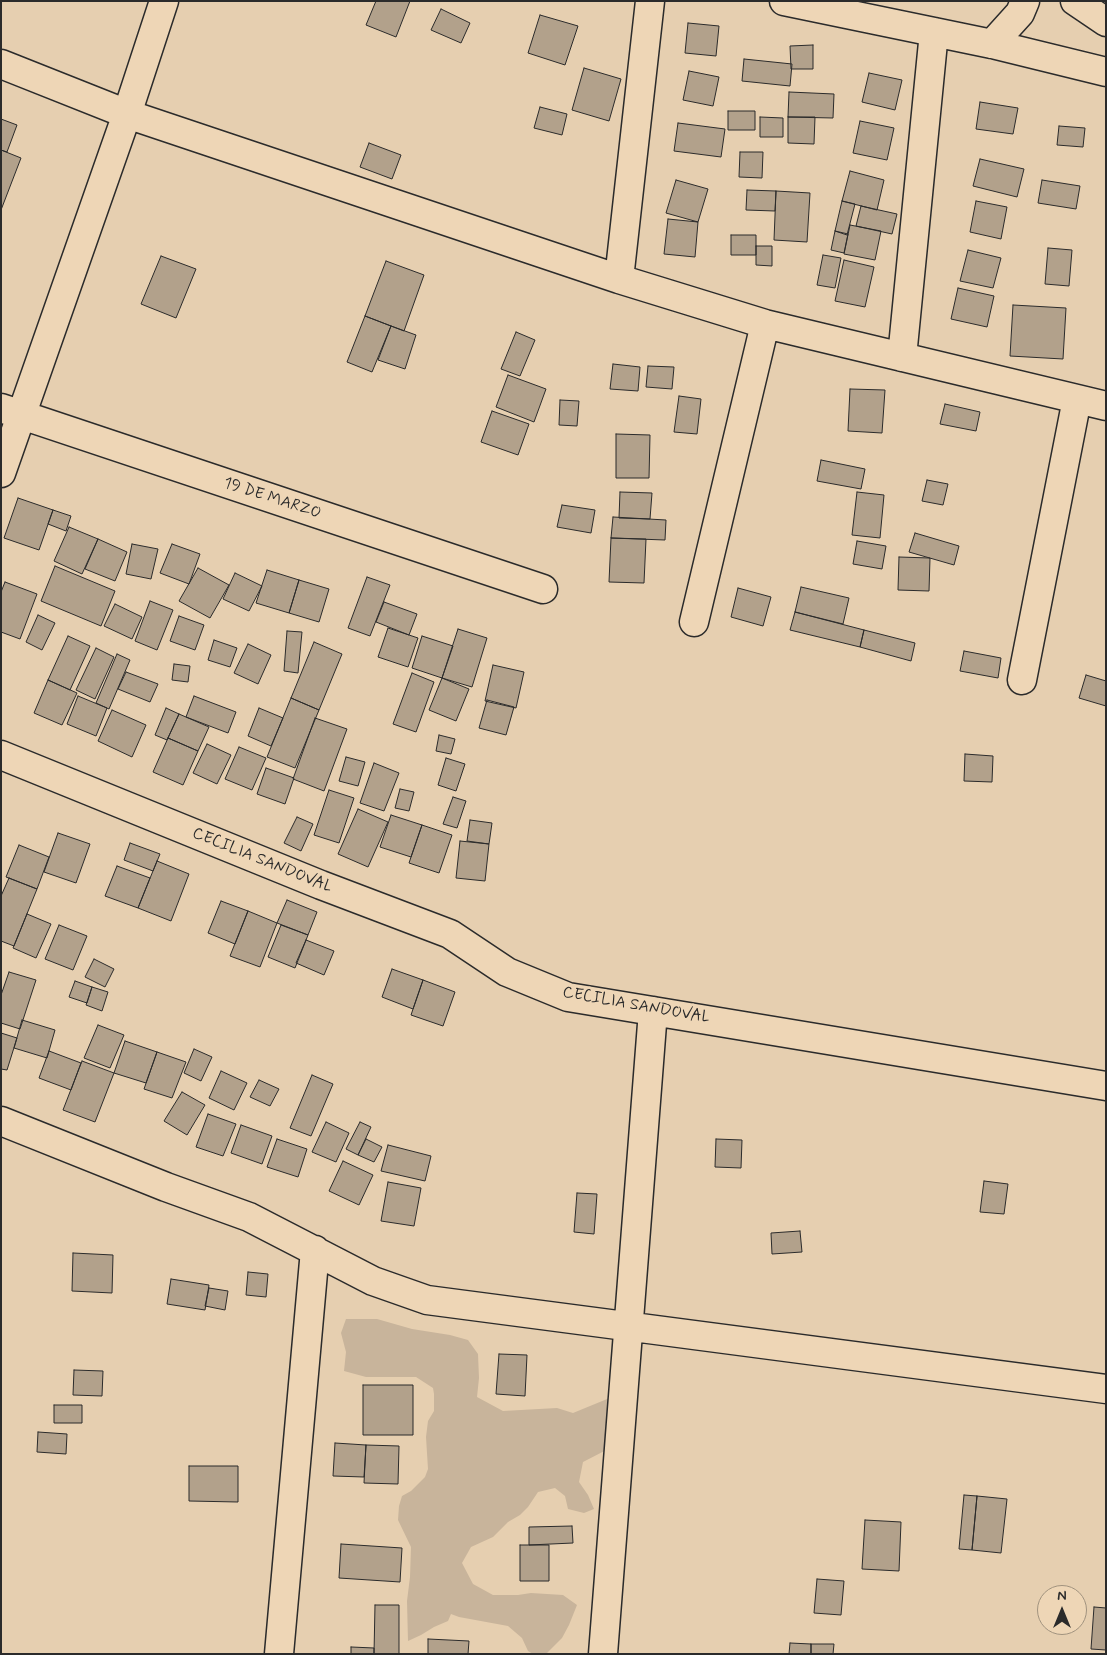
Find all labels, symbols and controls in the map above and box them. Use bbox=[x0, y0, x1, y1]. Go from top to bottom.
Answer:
street label: 19 DE MARZO bbox=[221, 474, 323, 524]
street label: CECILIA SANDOVAL bbox=[189, 824, 335, 898]
street label: CECILIA SANDOVAL bbox=[561, 984, 711, 1028]
north arrow bbox=[1037, 1585, 1087, 1635]
text: N bbox=[1057, 1587, 1067, 1605]

